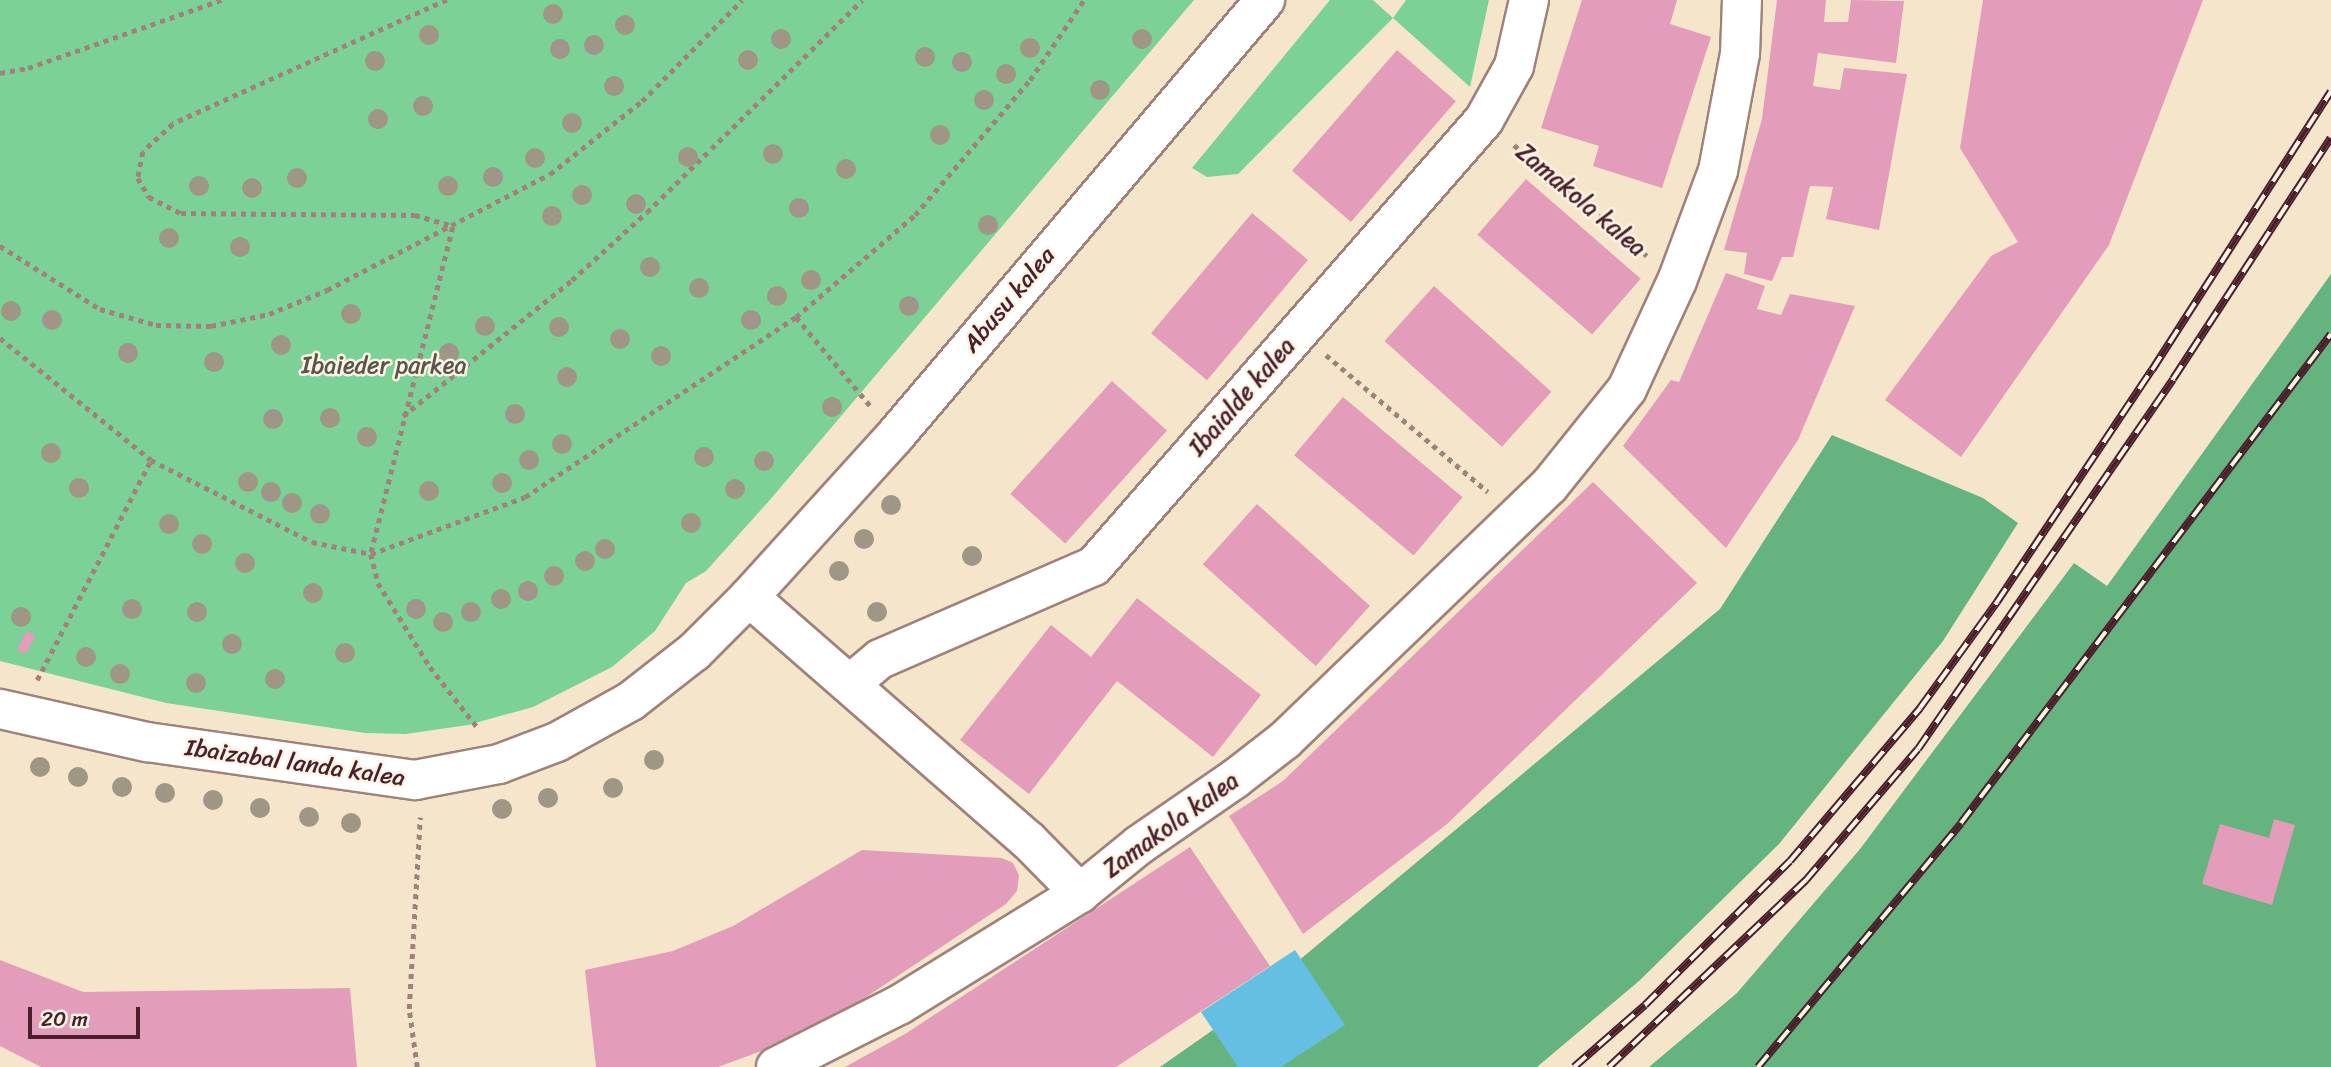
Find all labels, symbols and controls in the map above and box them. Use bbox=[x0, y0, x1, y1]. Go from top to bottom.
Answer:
street label: Zamakola kalea bbox=[1510, 137, 1652, 263]
street label: Abusu kalea bbox=[957, 242, 1061, 358]
street label: Ibaialde kalea bbox=[1183, 332, 1301, 462]
park label: Ibaieder parkea bbox=[301, 352, 467, 380]
street label: Ibaizabal landa kalea bbox=[183, 733, 407, 793]
street label: Zamakola kalea bbox=[1097, 766, 1245, 884]
scale bar bbox=[32, 993, 144, 1038]
text: 20 m bbox=[41, 1000, 88, 1038]

